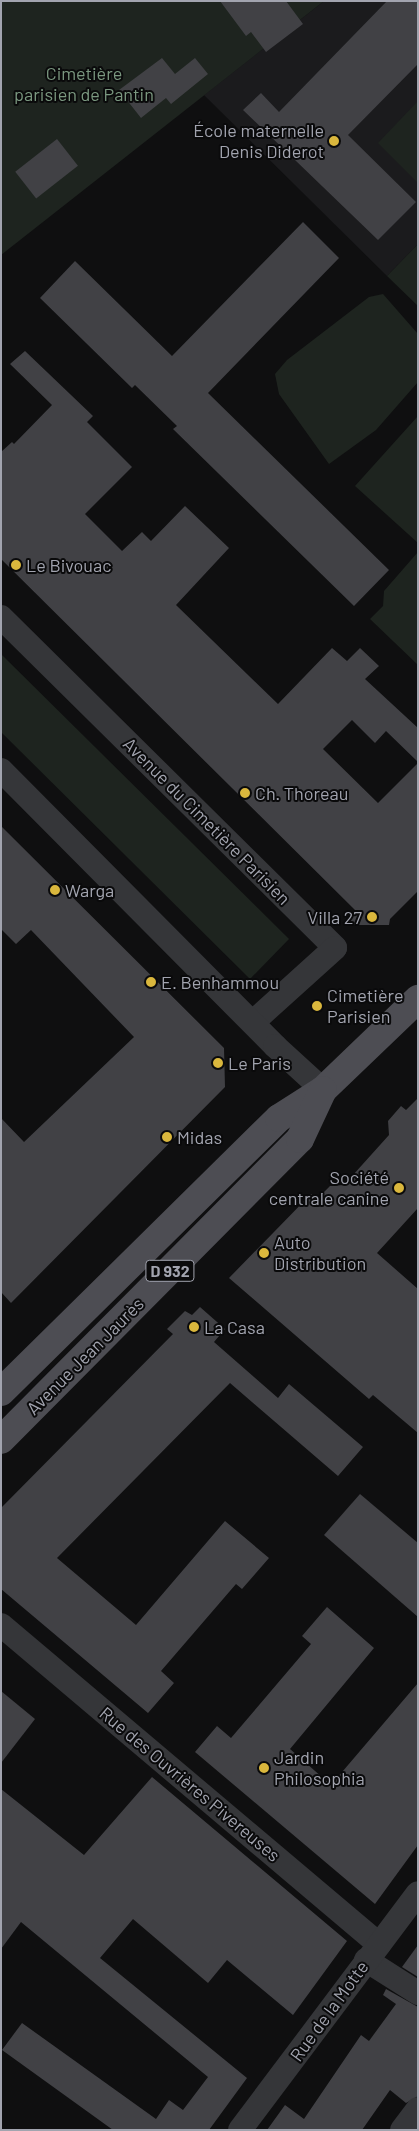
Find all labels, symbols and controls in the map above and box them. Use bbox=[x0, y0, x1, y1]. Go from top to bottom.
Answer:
park label: Cimetière parisien de Pantin bbox=[14, 63, 154, 106]
place label: École maternelle Denis Diderot bbox=[193, 120, 324, 162]
marker: École maternelle Denis Diderot bbox=[328, 135, 340, 147]
place label: Le Bivouac bbox=[26, 554, 112, 576]
marker: Le Bivouac bbox=[10, 559, 22, 571]
street label: Avenue du Cimetière Parisien bbox=[119, 733, 295, 909]
place label: Ch. Thoreau bbox=[255, 782, 348, 804]
marker: Ch. Thoreau bbox=[239, 787, 251, 799]
place label: Warga bbox=[65, 879, 114, 901]
marker: Warga bbox=[49, 884, 61, 896]
place label: Villa 27 bbox=[308, 906, 362, 928]
marker: Villa 27 bbox=[366, 911, 378, 923]
place label: E. Benhammou bbox=[161, 971, 279, 993]
marker: E. Benhammou bbox=[145, 976, 157, 988]
place label: Cimetière Parisien bbox=[327, 985, 404, 1028]
marker: Cimetière Parisien bbox=[311, 1000, 323, 1012]
place label: Le Paris bbox=[228, 1052, 291, 1074]
marker: Le Paris bbox=[212, 1057, 224, 1069]
place label: Midas bbox=[177, 1126, 222, 1148]
marker: Midas bbox=[161, 1131, 173, 1143]
place label: Société centrale canine bbox=[269, 1167, 389, 1210]
marker: Société centrale canine bbox=[393, 1182, 405, 1194]
place label: Auto Distribution bbox=[274, 1232, 366, 1274]
marker: Auto Distribution bbox=[258, 1247, 270, 1259]
road number: D 932 bbox=[145, 1258, 195, 1284]
street label: Avenue Jean Jaurès bbox=[22, 1293, 148, 1419]
place label: La Casa bbox=[204, 1316, 265, 1338]
marker: La Casa bbox=[188, 1321, 200, 1333]
street label: Rue des Ouvrières Pivereuses bbox=[95, 1702, 285, 1866]
place label: Jardin Philosophia bbox=[274, 1747, 365, 1790]
marker: Jardin Philosophia bbox=[258, 1762, 270, 1774]
street label: Rue de la Motte bbox=[285, 1957, 373, 2065]

